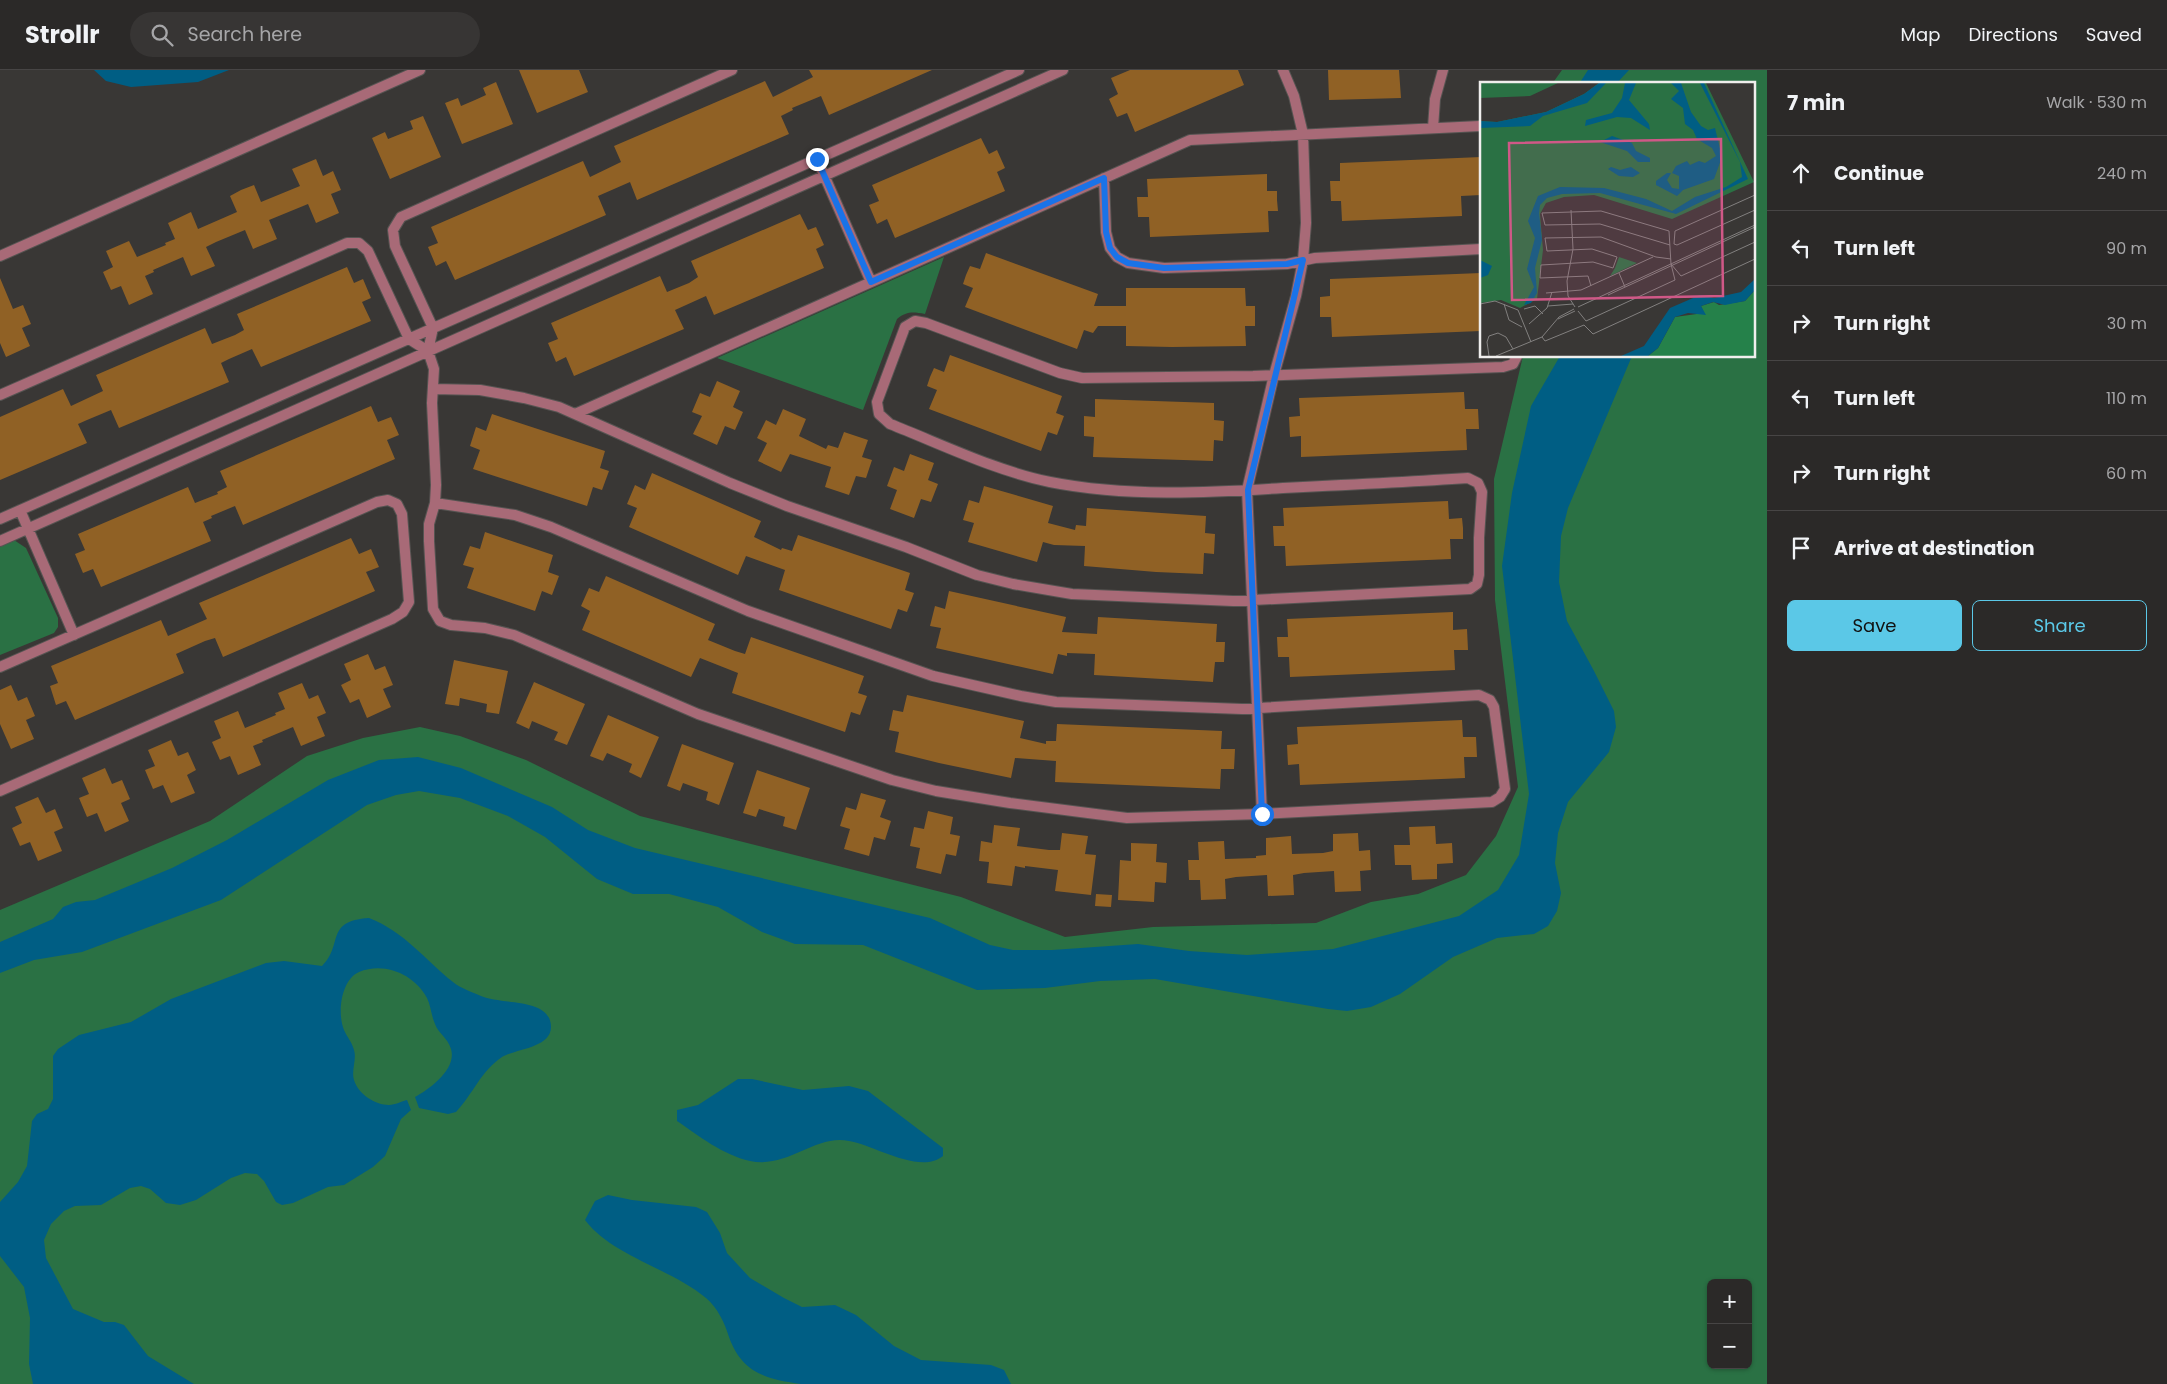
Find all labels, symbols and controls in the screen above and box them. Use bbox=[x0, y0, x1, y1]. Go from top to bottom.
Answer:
search box bbox=[130, 12, 480, 57]
text: Strollr bbox=[25, 18, 100, 51]
icon: search bbox=[148, 21, 176, 49]
text: Search here bbox=[188, 21, 302, 48]
text: Map bbox=[1901, 22, 1940, 47]
text: Directions bbox=[1968, 22, 2058, 47]
text: Saved bbox=[2086, 22, 2142, 47]
inset map bbox=[1480, 82, 1754, 358]
text: 7 min bbox=[1787, 88, 1845, 117]
text: Walk · 530 m bbox=[2046, 91, 2147, 114]
route end bbox=[806, 148, 829, 171]
icon: ahead bbox=[1787, 159, 1815, 187]
text: Continue bbox=[1834, 160, 1924, 187]
text: 240 m bbox=[2097, 162, 2147, 185]
icon: left bbox=[1787, 234, 1815, 262]
text: Turn left bbox=[1834, 235, 1915, 262]
text: 90 m bbox=[2106, 237, 2147, 260]
icon: right bbox=[1787, 309, 1815, 337]
text: Turn right bbox=[1834, 310, 1930, 337]
text: 30 m bbox=[2107, 312, 2147, 335]
icon: left bbox=[1787, 384, 1815, 412]
text: Turn left bbox=[1834, 385, 1915, 412]
text: 110 m bbox=[2106, 387, 2147, 410]
icon: right bbox=[1787, 459, 1815, 487]
text: Turn right bbox=[1834, 460, 1930, 487]
text: 60 m bbox=[2106, 462, 2147, 485]
icon: arrive bbox=[1787, 534, 1815, 562]
text: Arrive at destination bbox=[1834, 535, 2035, 562]
button: Save bbox=[1787, 600, 1962, 651]
button: Share bbox=[1972, 600, 2147, 651]
route start bbox=[1251, 803, 1274, 826]
map controls bbox=[1707, 1279, 1752, 1369]
button: + bbox=[1707, 1279, 1752, 1324]
button: − bbox=[1707, 1324, 1752, 1369]

